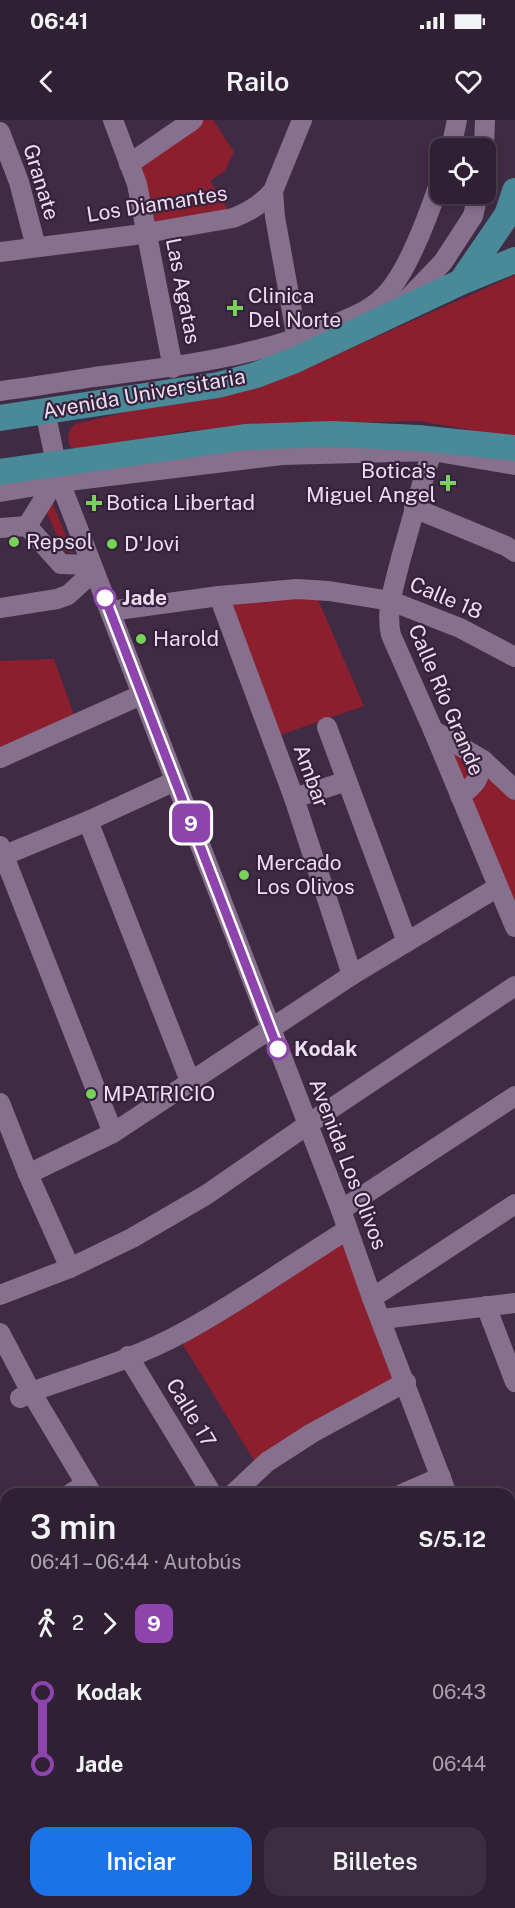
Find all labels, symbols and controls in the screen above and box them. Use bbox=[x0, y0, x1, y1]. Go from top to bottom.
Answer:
text: 06:41 bbox=[30, 8, 88, 34]
icon: back bbox=[30, 65, 63, 98]
text: Railo bbox=[226, 65, 289, 97]
icon: heart bbox=[452, 65, 485, 98]
map controls bbox=[430, 138, 496, 204]
button: locate bbox=[430, 138, 496, 204]
street label: Granate bbox=[18, 141, 65, 223]
street label: Los Diamantes bbox=[85, 180, 229, 227]
street label: Las Agatas bbox=[161, 236, 206, 346]
place label: Clinica Del Norte bbox=[248, 283, 341, 332]
marker: Clinica Del Norte bbox=[226, 299, 244, 317]
street label: Avenida Universitaria bbox=[41, 363, 247, 424]
place label: Botica's Miguel Angel bbox=[306, 458, 436, 507]
marker: Botica's Miguel Angel bbox=[441, 476, 455, 490]
place label: Botica Libertad bbox=[106, 490, 255, 515]
marker: Botica Libertad bbox=[87, 496, 101, 510]
place label: Repsol bbox=[26, 529, 93, 554]
place label: D'Jovi bbox=[124, 531, 179, 556]
marker: Repsol bbox=[7, 535, 21, 549]
marker: D'Jovi bbox=[105, 537, 119, 551]
street label: Calle 18 bbox=[406, 571, 486, 624]
place label: Jade bbox=[122, 585, 167, 610]
marker: Jade bbox=[94, 587, 116, 609]
street label: Calle Río Grande bbox=[403, 620, 490, 779]
place label: Harold bbox=[153, 626, 219, 651]
marker: Harold bbox=[134, 632, 148, 646]
street label: Ambar bbox=[289, 741, 334, 811]
line badge: 9 bbox=[172, 804, 210, 842]
text: 9 bbox=[184, 811, 198, 836]
place label: Mercado Los Olivos bbox=[256, 850, 355, 899]
marker: Mercado Los Olivos bbox=[237, 868, 251, 882]
place label: Kodak bbox=[294, 1036, 357, 1061]
marker: Kodak bbox=[267, 1038, 289, 1060]
street label: Avenida Los Olivos bbox=[304, 1075, 393, 1253]
place label: MPATRICIO bbox=[103, 1081, 215, 1106]
marker: MPATRICIO bbox=[84, 1087, 98, 1101]
street label: Calle 17 bbox=[161, 1374, 222, 1452]
text: 3 min bbox=[30, 1508, 116, 1546]
text: S/5.12 bbox=[418, 1526, 486, 1552]
text: 06:41 – 06:44 · Autobús bbox=[30, 1550, 241, 1574]
icon: walk bbox=[30, 1607, 63, 1640]
icon: forward bbox=[93, 1607, 126, 1640]
text: 2 bbox=[72, 1611, 84, 1635]
text: 9 bbox=[147, 1611, 161, 1636]
text: Kodak bbox=[76, 1679, 142, 1705]
text: 06:43 bbox=[432, 1680, 486, 1704]
text: Jade bbox=[76, 1751, 123, 1777]
text: 06:44 bbox=[432, 1752, 486, 1776]
button: Iniciar bbox=[30, 1827, 252, 1896]
button: Billetes bbox=[264, 1827, 486, 1896]

